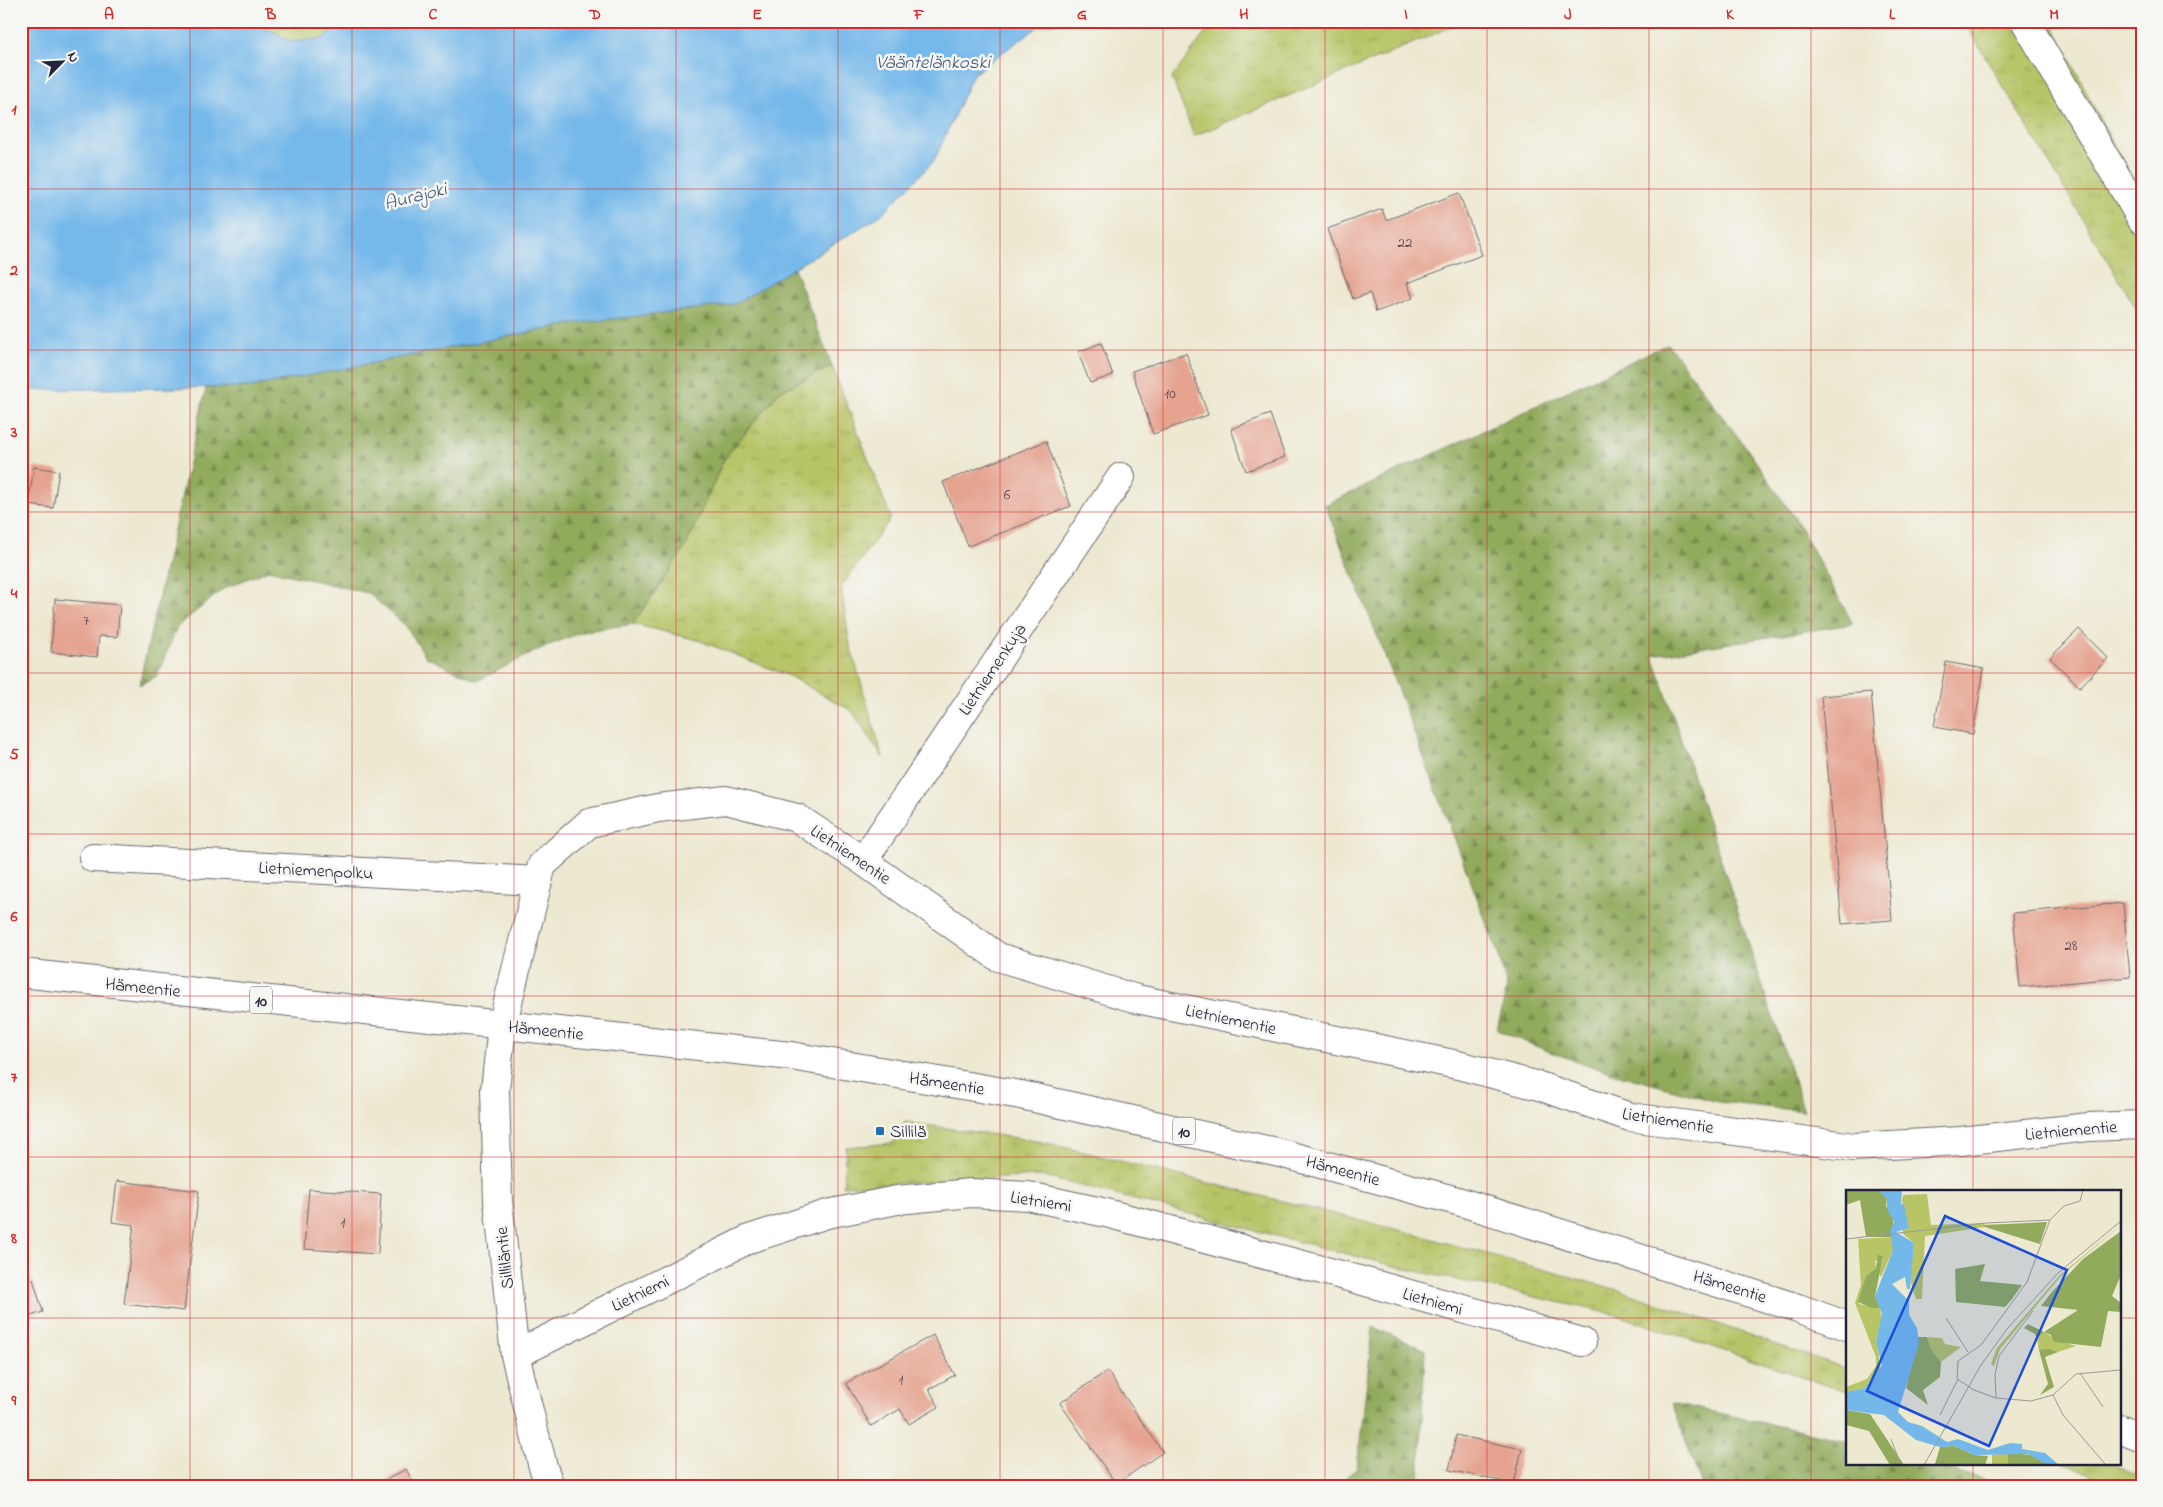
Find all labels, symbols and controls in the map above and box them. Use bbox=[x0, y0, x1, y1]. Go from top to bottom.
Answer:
text: A bbox=[104, 3, 114, 27]
text: B bbox=[265, 3, 277, 27]
text: C bbox=[429, 3, 438, 27]
text: D bbox=[588, 3, 601, 27]
text: E bbox=[752, 3, 762, 27]
text: F bbox=[913, 3, 925, 27]
text: G bbox=[1077, 3, 1087, 27]
text: H bbox=[1239, 3, 1249, 27]
text: I bbox=[1404, 3, 1408, 27]
text: J bbox=[1564, 3, 1572, 27]
text: K bbox=[1726, 3, 1735, 27]
text: L bbox=[1889, 3, 1896, 27]
text: M bbox=[2049, 3, 2059, 27]
north arrow bbox=[38, 38, 88, 88]
text: N bbox=[61, 49, 84, 66]
water label: Vääntelänkoski bbox=[876, 50, 992, 77]
text: 1 bbox=[11, 98, 17, 122]
water label: Aurajoki bbox=[382, 176, 451, 218]
house number: 22 bbox=[1398, 232, 1413, 254]
text: 2 bbox=[9, 259, 18, 283]
house number: 10 bbox=[1164, 383, 1176, 405]
text: 3 bbox=[10, 421, 18, 445]
house number: 6 bbox=[1004, 484, 1011, 506]
text: 4 bbox=[10, 582, 18, 606]
house number: 7 bbox=[83, 610, 89, 632]
street label: Lietniemenkuja bbox=[953, 619, 1034, 722]
text: 5 bbox=[9, 743, 19, 767]
street label: Lietniementie bbox=[804, 819, 896, 893]
street label: Lietniemenpolku bbox=[258, 856, 374, 888]
text: 6 bbox=[9, 905, 18, 929]
house number: 28 bbox=[2064, 935, 2078, 957]
street label: Hämeentie bbox=[104, 972, 183, 1006]
road number: 10 bbox=[250, 986, 272, 1014]
street label: Lietniementie bbox=[1183, 999, 1279, 1043]
street label: Hämeentie bbox=[507, 1015, 586, 1049]
text: 7 bbox=[11, 1066, 18, 1090]
street label: Hämeentie bbox=[907, 1066, 987, 1104]
street label: Lietniementie bbox=[1620, 1102, 1716, 1142]
street label: Lietniementie bbox=[2024, 1115, 2119, 1149]
road number: 10 bbox=[1173, 1118, 1195, 1144]
place label: Sillilä bbox=[890, 1120, 926, 1146]
marker: Sillilä bbox=[874, 1125, 886, 1137]
street label: Hämeentie bbox=[1302, 1150, 1383, 1195]
street label: Lietniemi bbox=[1008, 1185, 1073, 1221]
inset map bbox=[1846, 1190, 2120, 1464]
house number: 1 bbox=[341, 1212, 346, 1234]
street label: Silliläntie bbox=[490, 1224, 522, 1290]
text: 8 bbox=[10, 1227, 17, 1251]
street label: Hämeentie bbox=[1689, 1264, 1770, 1312]
street label: Lietniemi bbox=[608, 1270, 674, 1320]
street label: Lietniemi bbox=[1399, 1282, 1466, 1324]
house number: 1 bbox=[899, 1369, 904, 1391]
text: 9 bbox=[11, 1389, 17, 1413]

